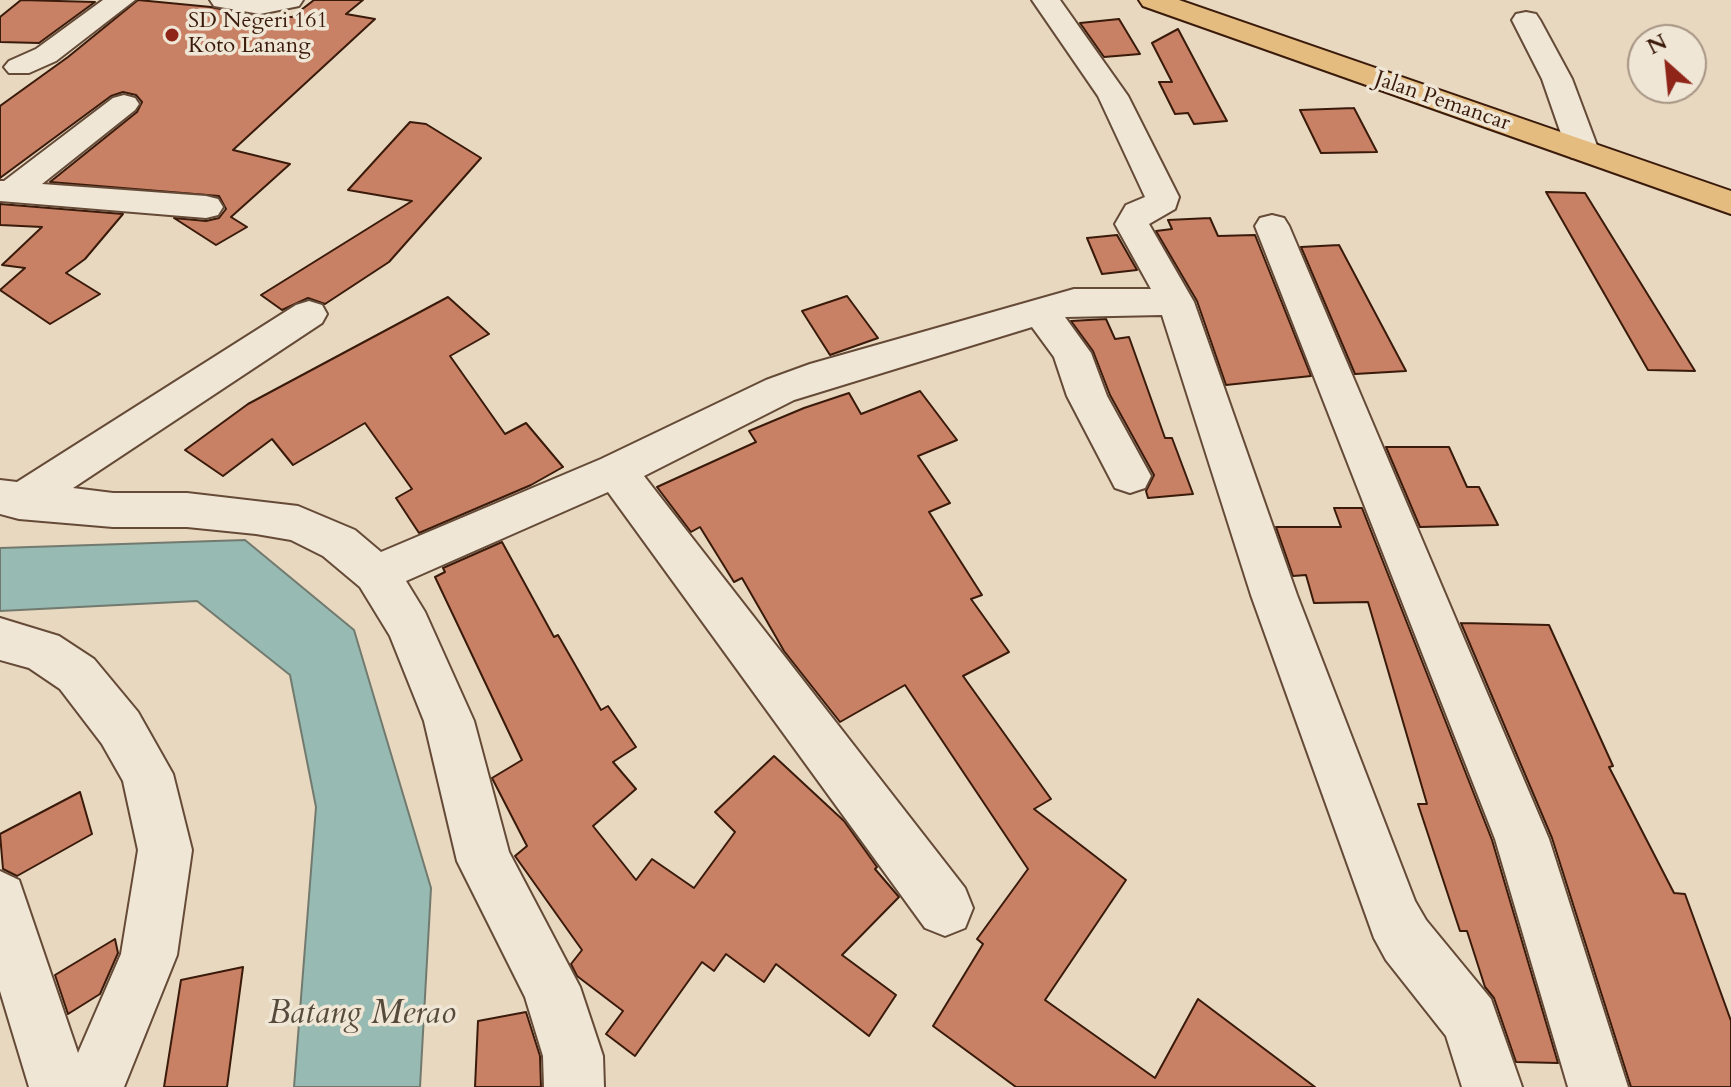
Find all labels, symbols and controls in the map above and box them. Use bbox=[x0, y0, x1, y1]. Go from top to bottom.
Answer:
place label: SD Negeri 161 Koto Lanang bbox=[188, 9, 328, 60]
north arrow bbox=[1627, 24, 1707, 104]
marker: SD Negeri 161 Koto Lanang bbox=[163, 26, 181, 44]
text: N bbox=[1642, 27, 1672, 62]
street label: Jalan Pemancar bbox=[1371, 66, 1513, 138]
water label: Batang Merao bbox=[268, 995, 456, 1035]

